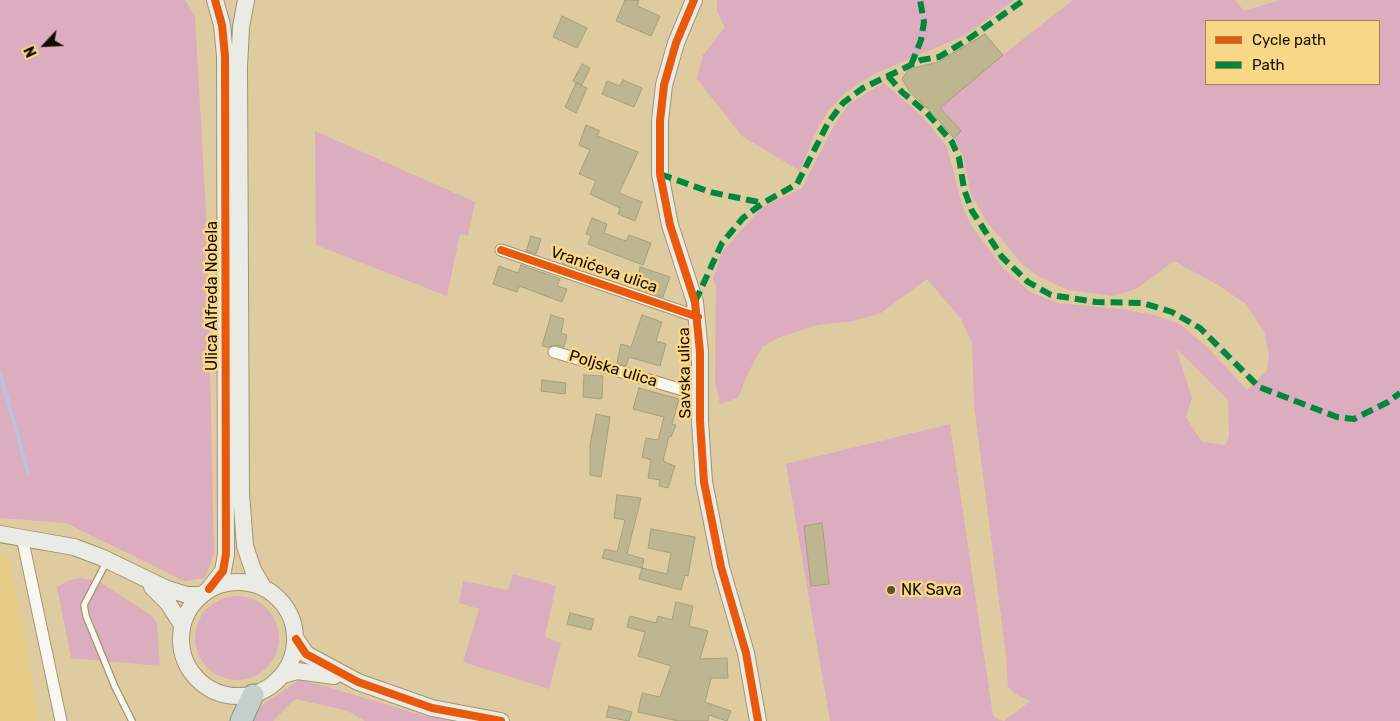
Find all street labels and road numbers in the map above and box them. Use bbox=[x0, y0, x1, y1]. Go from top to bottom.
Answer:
street label: Ulica Alfreda Nobela bbox=[202, 221, 222, 371]
street label: Vranićeva ulica bbox=[548, 243, 660, 297]
street label: Savska ulica bbox=[675, 327, 695, 419]
street label: Poljska ulica bbox=[567, 346, 659, 392]

